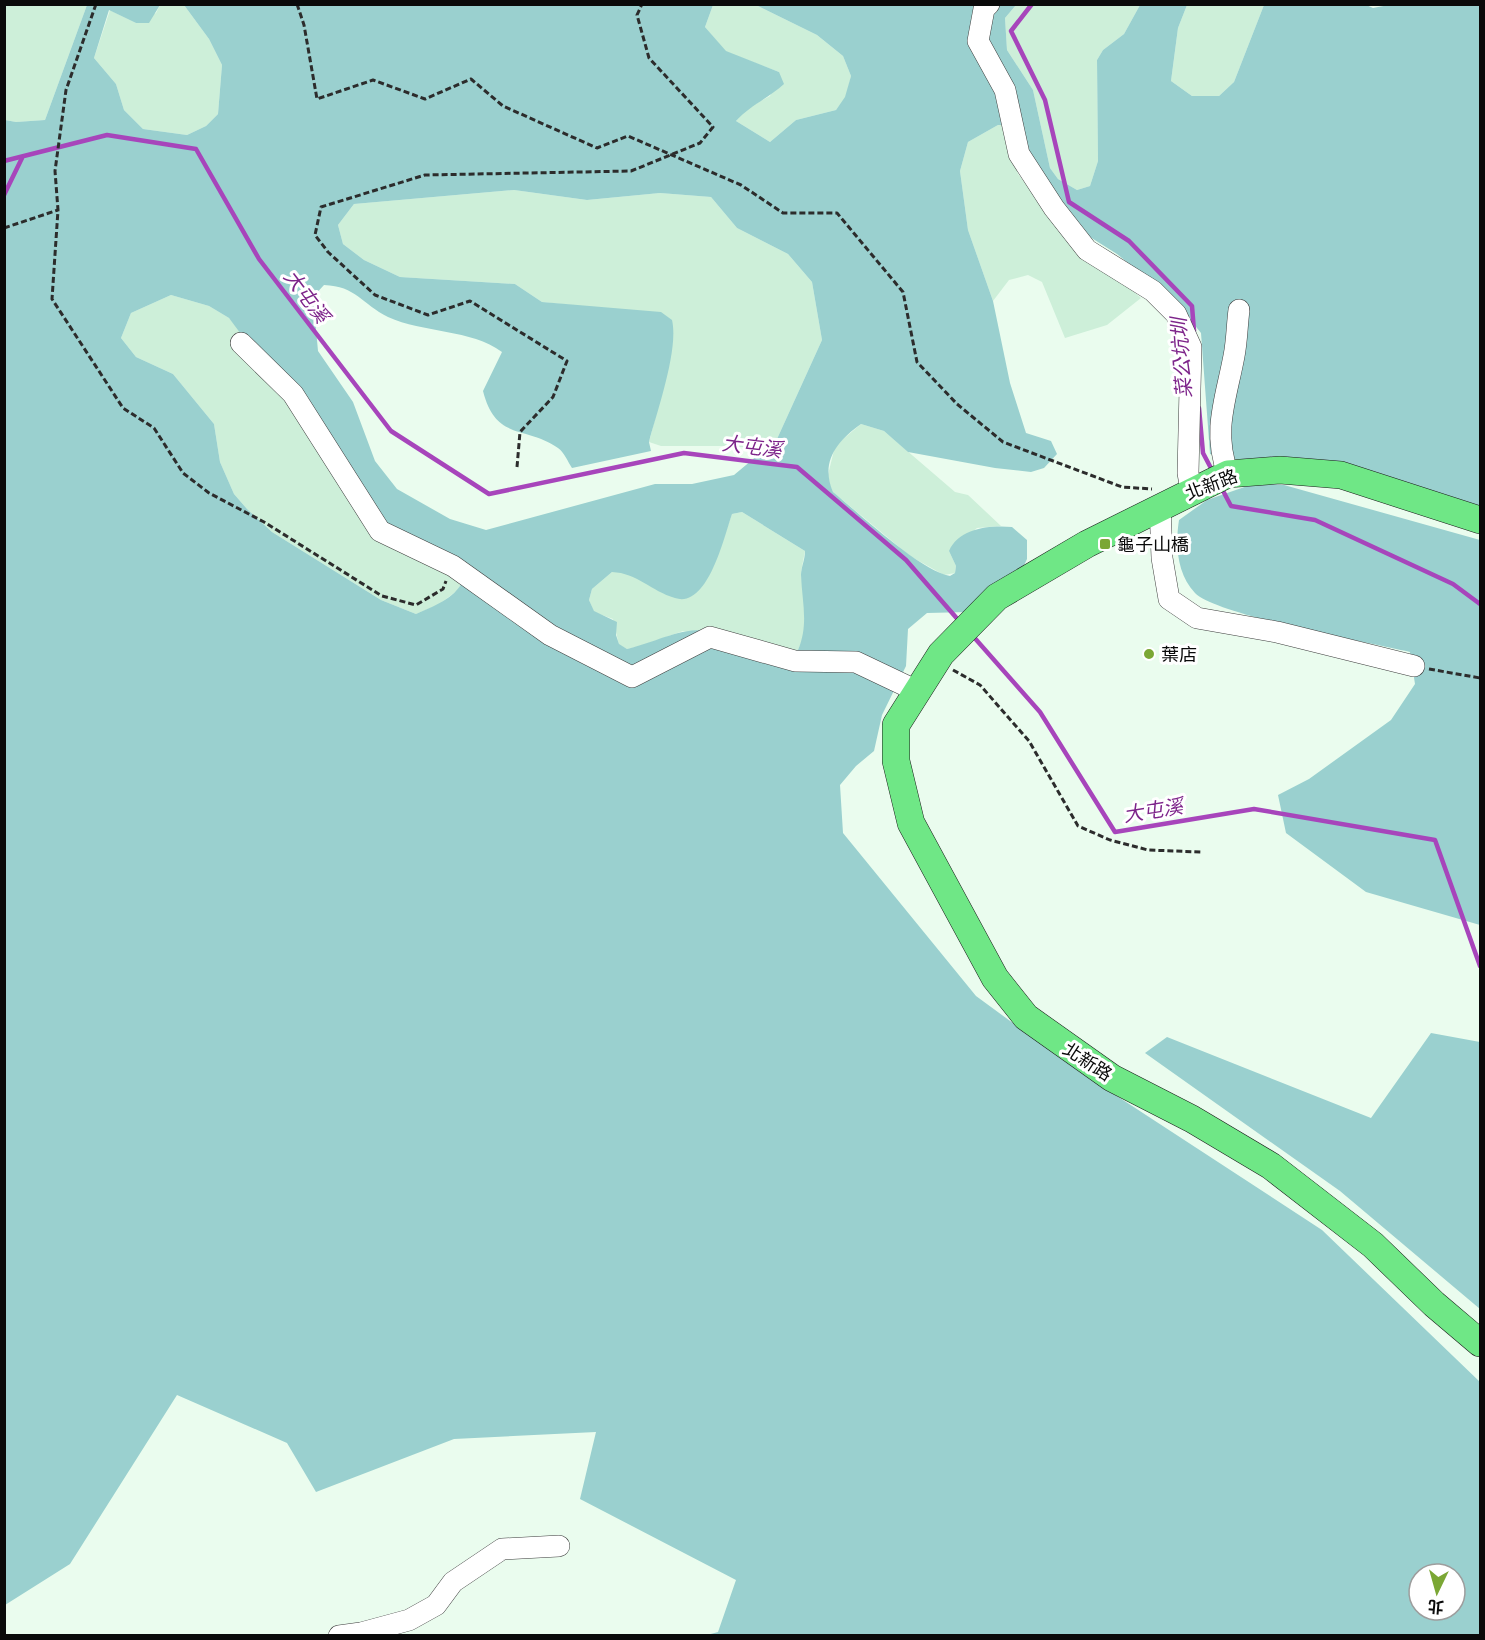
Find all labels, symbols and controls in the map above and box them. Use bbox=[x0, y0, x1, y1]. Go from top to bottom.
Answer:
water label: 大屯溪 bbox=[278, 264, 338, 330]
water label: 菜公坑圳 bbox=[1165, 314, 1197, 399]
water label: 大屯溪 bbox=[721, 429, 786, 463]
street label: 北新路 bbox=[1181, 463, 1241, 505]
place label: 龜子山橋 bbox=[1117, 532, 1189, 556]
marker: 龜子山橋 bbox=[1098, 537, 1112, 551]
place label: 葉店 bbox=[1161, 642, 1197, 666]
marker: 葉店 bbox=[1142, 647, 1156, 661]
water label: 大屯溪 bbox=[1121, 792, 1188, 828]
street label: 北新路 bbox=[1059, 1036, 1117, 1086]
north arrow bbox=[1407, 1562, 1467, 1622]
text: 北 bbox=[1427, 1595, 1445, 1619]

